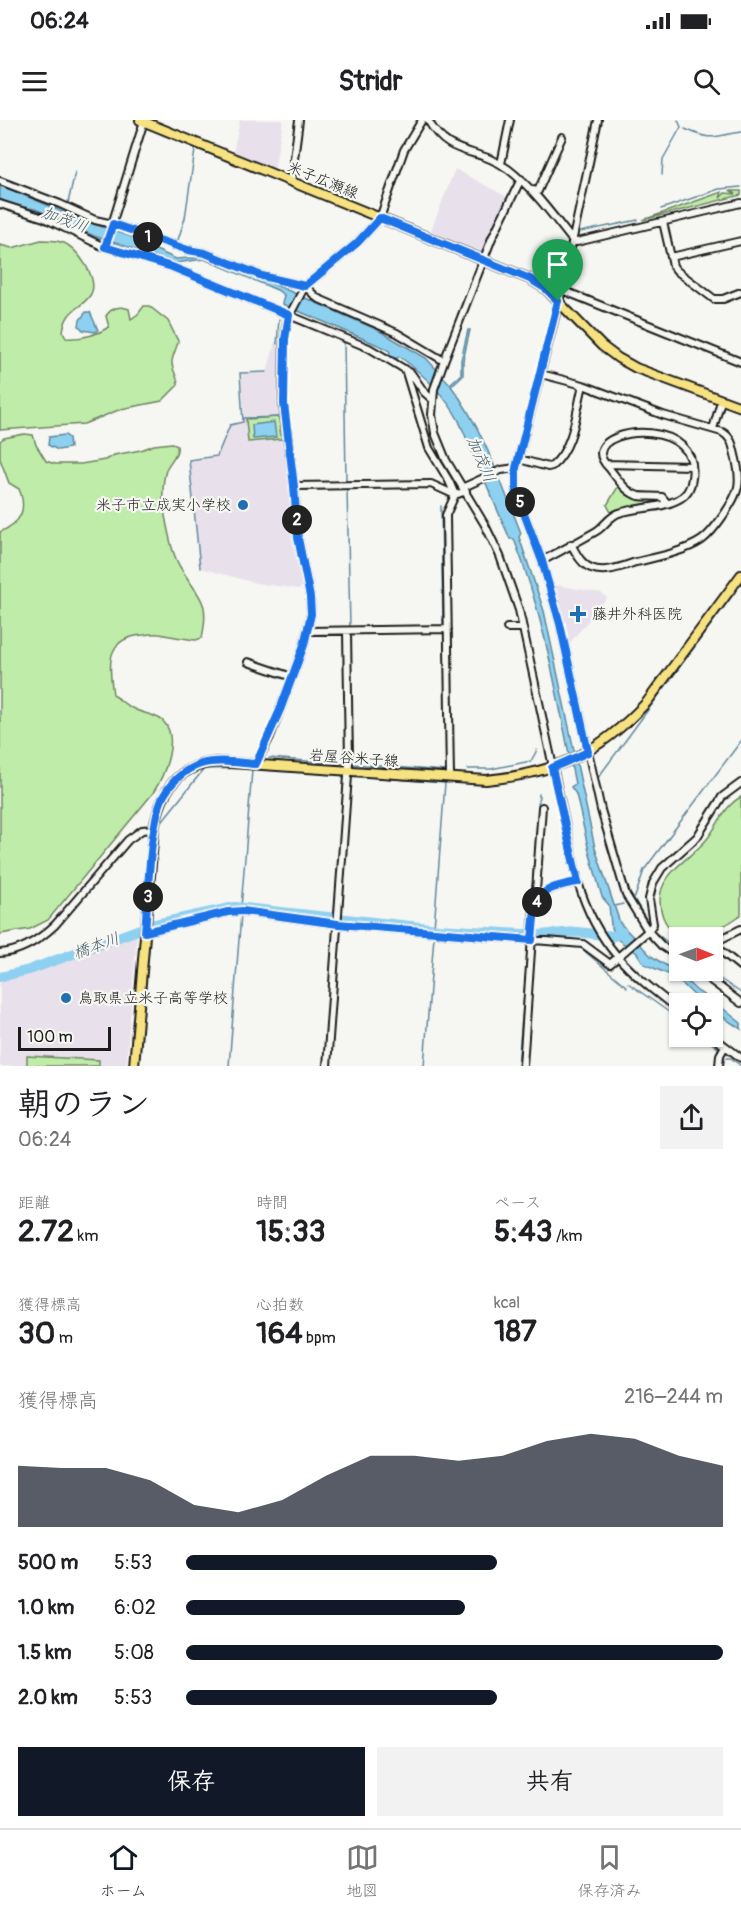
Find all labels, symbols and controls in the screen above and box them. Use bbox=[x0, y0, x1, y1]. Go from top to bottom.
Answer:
text: 06:24 bbox=[30, 7, 89, 35]
icon: menu bbox=[18, 65, 51, 98]
text: Stridr bbox=[339, 65, 402, 98]
icon: search bbox=[690, 65, 723, 98]
street label: 米子広瀬線 bbox=[284, 158, 361, 203]
water label: 加茂川 bbox=[39, 202, 91, 238]
pin: 1 bbox=[133, 222, 163, 252]
text: 1 bbox=[145, 227, 151, 247]
pin bbox=[532, 239, 583, 301]
icon: arrive bbox=[541, 248, 574, 281]
water label: 加茂川 bbox=[462, 433, 500, 485]
pin: 5 bbox=[505, 487, 535, 517]
text: 5 bbox=[516, 492, 524, 512]
place label: 米子市立成実小学校 bbox=[96, 496, 231, 515]
marker: 米子市立成実小学校 bbox=[236, 498, 250, 512]
pin: 2 bbox=[282, 505, 312, 535]
text: 2 bbox=[293, 510, 301, 530]
marker: 藤井外科医院 bbox=[569, 605, 587, 623]
place label: 藤井外科医院 bbox=[592, 605, 682, 624]
street label: 岩屋谷米子線 bbox=[308, 746, 400, 771]
pin: 3 bbox=[133, 882, 163, 912]
text: 3 bbox=[144, 887, 152, 907]
pin: 4 bbox=[522, 887, 552, 917]
text: 4 bbox=[532, 892, 542, 912]
north arrow bbox=[669, 927, 723, 981]
map controls bbox=[669, 927, 723, 1047]
water label: 橋本川 bbox=[70, 928, 122, 964]
place label: 鳥取県立米子高等学校 bbox=[78, 989, 228, 1008]
marker: 鳥取県立米子高等学校 bbox=[59, 991, 73, 1005]
button: locate bbox=[669, 993, 723, 1047]
scale bar bbox=[18, 1024, 111, 1052]
text: 100 m bbox=[27, 1027, 73, 1047]
text: 朝のラン bbox=[18, 1084, 150, 1125]
button: share bbox=[660, 1086, 723, 1149]
text: 06:24 bbox=[18, 1127, 71, 1152]
text: 距離 bbox=[18, 1193, 50, 1213]
text: 時間 bbox=[256, 1193, 288, 1213]
text: ペース bbox=[494, 1193, 541, 1213]
text: 2.72 bbox=[18, 1213, 74, 1250]
text: 15:33 bbox=[256, 1213, 325, 1250]
text: 5:43 bbox=[494, 1213, 552, 1250]
text: km bbox=[74, 1226, 98, 1246]
text: /km bbox=[552, 1226, 583, 1246]
text: kcal bbox=[494, 1293, 520, 1313]
text: 獲得標高 bbox=[18, 1295, 82, 1315]
text: 心拍数 bbox=[256, 1295, 304, 1315]
text: 187 bbox=[494, 1313, 537, 1350]
text: 30 bbox=[18, 1315, 55, 1352]
text: 164 bbox=[256, 1315, 303, 1352]
text: m bbox=[55, 1328, 73, 1348]
text: bpm bbox=[303, 1328, 336, 1348]
text: 216–244 m bbox=[624, 1384, 723, 1409]
text: 獲得標高 bbox=[18, 1388, 98, 1413]
text: 500 m bbox=[18, 1550, 78, 1575]
text: 5:53 bbox=[114, 1550, 152, 1575]
text: 1.0 km bbox=[18, 1595, 74, 1620]
text: 6:02 bbox=[114, 1595, 156, 1620]
text: 1.5 km bbox=[18, 1640, 71, 1665]
text: 5:08 bbox=[114, 1640, 154, 1665]
text: 2.0 km bbox=[18, 1685, 78, 1710]
text: 5:53 bbox=[114, 1685, 152, 1710]
button: 保存 bbox=[18, 1747, 365, 1816]
button: 共有 bbox=[377, 1747, 723, 1816]
tab: ホーム bbox=[99, 1841, 147, 1901]
tab: 地図 bbox=[346, 1841, 379, 1901]
tab: 保存済み bbox=[578, 1841, 642, 1901]

